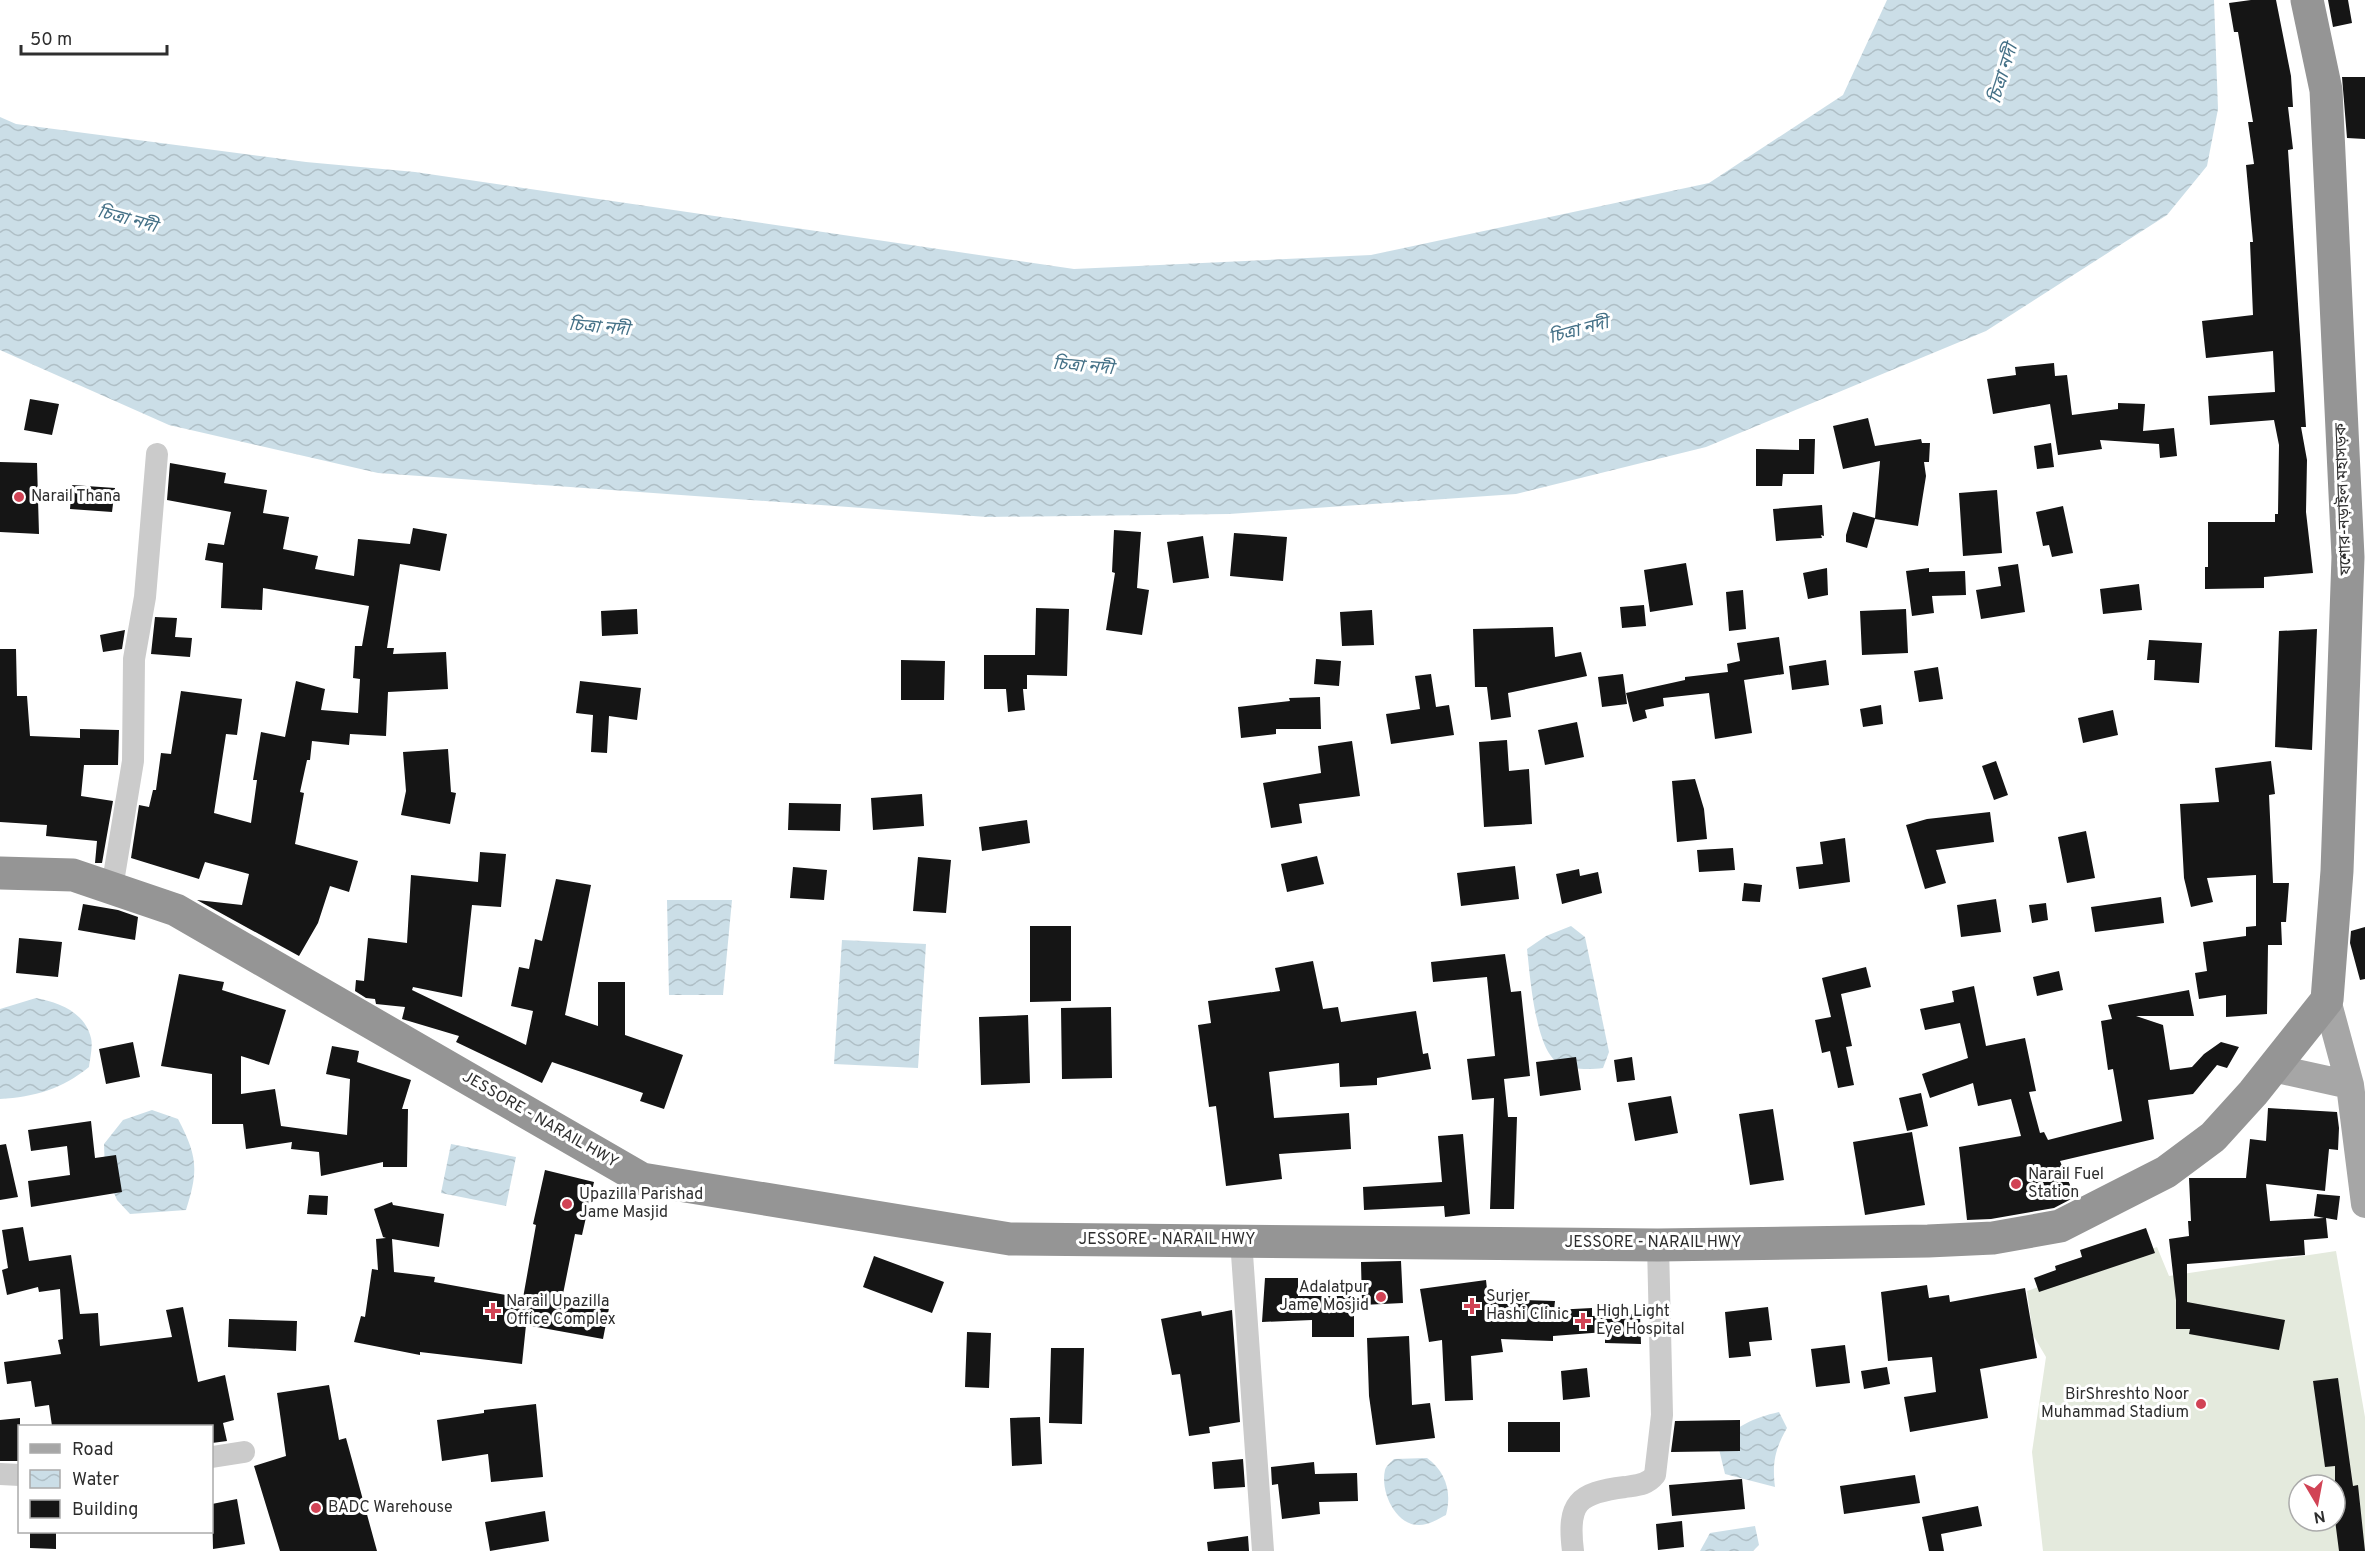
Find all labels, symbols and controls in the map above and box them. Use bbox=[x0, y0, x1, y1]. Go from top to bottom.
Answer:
scale bar bbox=[21, 18, 166, 56]
text: 50 m bbox=[30, 29, 72, 52]
water label: চিত্রা নদী bbox=[1983, 38, 2025, 106]
water label: চিত্রা নদী bbox=[95, 200, 163, 240]
water label: চিত্রা নদী bbox=[1546, 310, 1614, 350]
water label: চিত্রা নদী bbox=[568, 313, 634, 342]
water label: চিত্রা নদী bbox=[1052, 352, 1118, 381]
street label: যশোর-নড়াইল মহাসড়ক bbox=[2330, 421, 2357, 577]
place label: Narail Thana bbox=[31, 487, 121, 507]
marker: Narail Thana bbox=[12, 490, 26, 504]
street label: JESSORE - NARAIL HWY bbox=[458, 1067, 622, 1173]
place label: Narail Fuel Station bbox=[2028, 1165, 2104, 1203]
marker: Narail Fuel Station bbox=[2009, 1177, 2023, 1191]
place label: Upazilla Parishad Jame Masjid bbox=[579, 1185, 703, 1223]
marker: Upazilla Parishad Jame Masjid bbox=[560, 1197, 574, 1211]
street label: JESSORE - NARAIL HWY bbox=[1079, 1230, 1255, 1250]
street label: JESSORE - NARAIL HWY bbox=[1565, 1233, 1741, 1253]
place label: Adalatpur Jame Mosjid bbox=[1279, 1278, 1369, 1316]
place label: Surjer Hashi Clinic bbox=[1486, 1287, 1569, 1325]
marker: Adalatpur Jame Mosjid bbox=[1374, 1290, 1388, 1304]
place label: Narail Upazilla Office Complex bbox=[506, 1292, 616, 1330]
marker: Surjer Hashi Clinic bbox=[1463, 1297, 1481, 1315]
marker: Narail Upazilla Office Complex bbox=[484, 1302, 502, 1320]
place label: High Light Eye Hospital bbox=[1596, 1302, 1685, 1340]
marker: High Light Eye Hospital bbox=[1574, 1312, 1592, 1330]
place label: BirShreshto Noor Muhammad Stadium bbox=[2041, 1385, 2189, 1423]
marker: BirShreshto Noor Muhammad Stadium bbox=[2194, 1397, 2208, 1411]
legend bbox=[18, 1425, 213, 1533]
text: Road bbox=[72, 1439, 114, 1462]
text: Water bbox=[72, 1469, 119, 1492]
north arrow bbox=[2287, 1473, 2347, 1533]
place label: BADC Warehouse bbox=[328, 1498, 453, 1518]
text: Building bbox=[72, 1499, 138, 1522]
marker: BADC Warehouse bbox=[309, 1501, 323, 1515]
text: N bbox=[2312, 1505, 2327, 1527]

